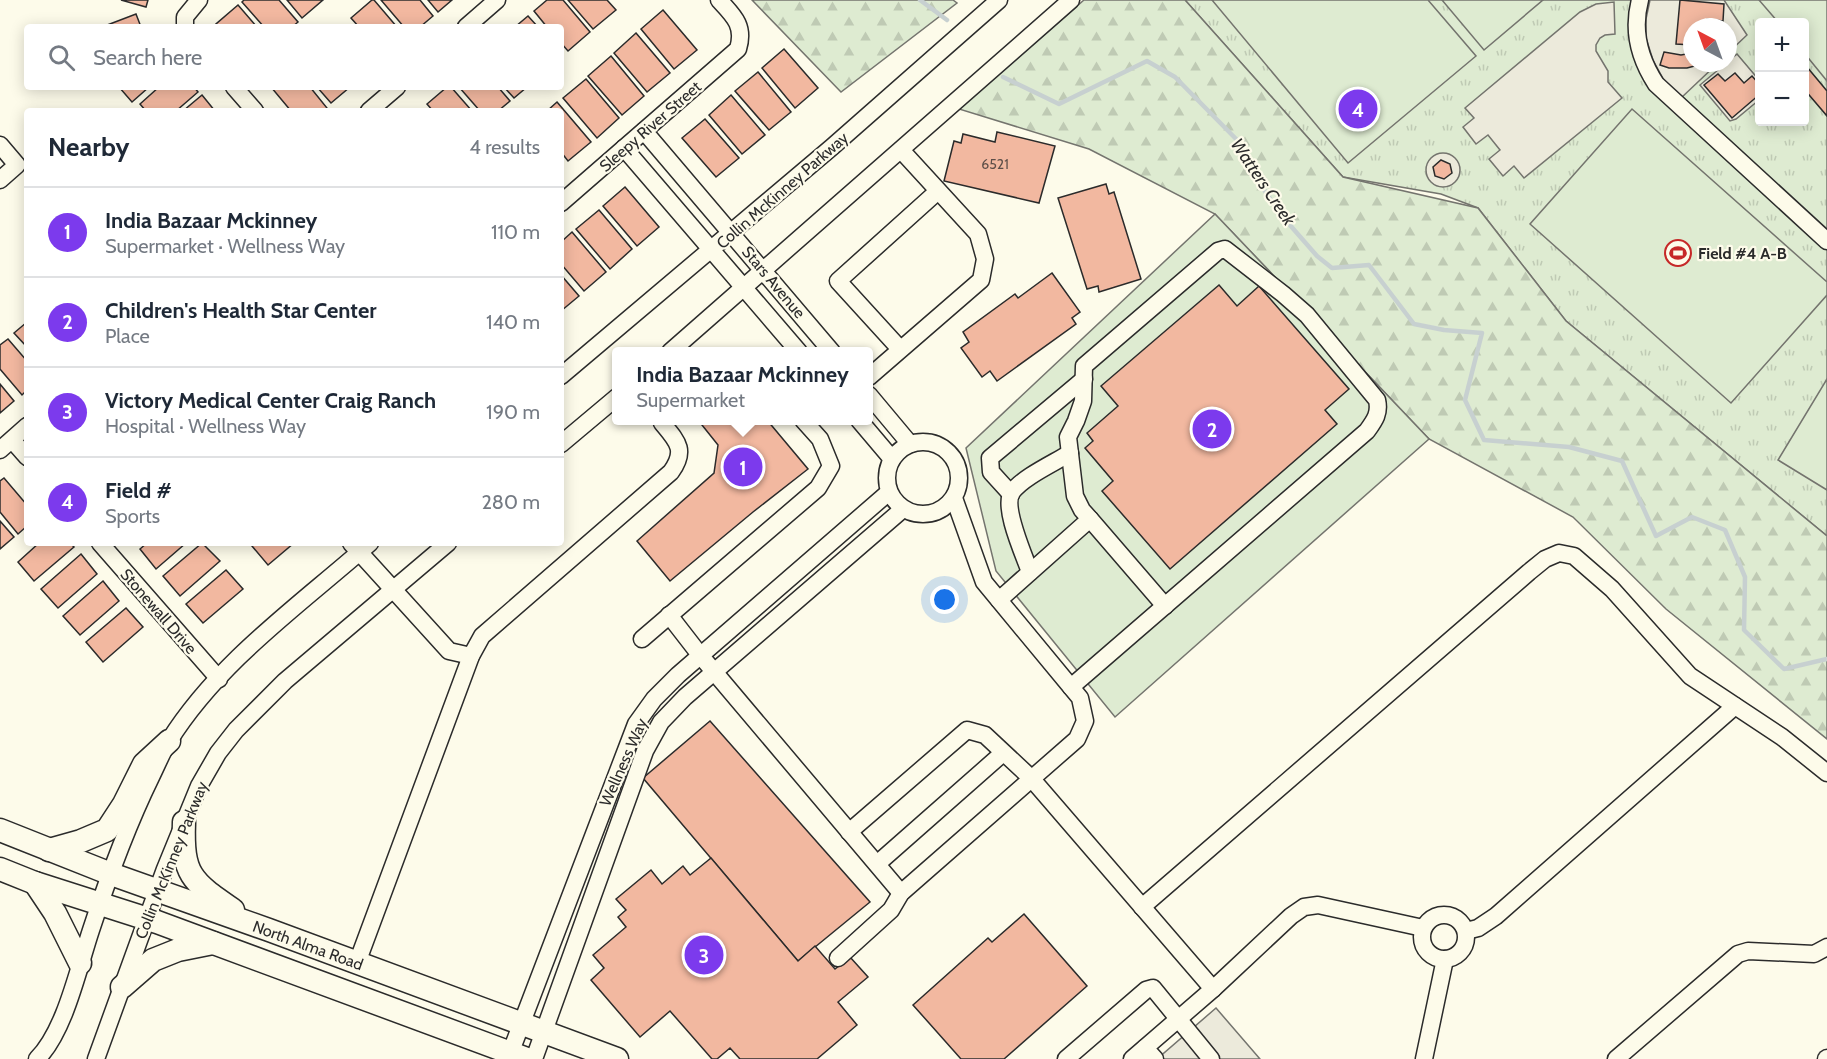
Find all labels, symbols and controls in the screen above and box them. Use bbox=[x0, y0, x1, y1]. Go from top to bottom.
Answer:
north arrow bbox=[1683, 18, 1737, 72]
map controls bbox=[1755, 18, 1809, 126]
button: + bbox=[1755, 18, 1809, 72]
search box bbox=[24, 24, 564, 90]
icon: search bbox=[45, 41, 78, 74]
text: Search here bbox=[93, 44, 202, 71]
button: − bbox=[1755, 72, 1809, 126]
street label: Sleepy River Street bbox=[596, 77, 705, 176]
pin: 4 bbox=[1338, 86, 1378, 132]
street label: Collin McKinney Parkway bbox=[713, 128, 852, 253]
text: Nearby bbox=[48, 131, 129, 163]
water label: Watters Creek bbox=[1226, 134, 1301, 231]
text: 4 results bbox=[469, 135, 540, 159]
house number: 6521 bbox=[981, 155, 1009, 173]
text: India Bazaar Mckinney bbox=[105, 207, 317, 234]
text: 1 bbox=[64, 220, 71, 244]
text: 110 m bbox=[491, 220, 540, 244]
text: Supermarket · Wellness Way bbox=[105, 234, 345, 258]
sports icon: Field #4 A-B bbox=[1663, 238, 1693, 268]
street label: Stars Avenue bbox=[738, 242, 809, 322]
place label: Field #4 A-B bbox=[1698, 244, 1787, 263]
text: Children's Health Star Center bbox=[105, 297, 377, 324]
text: 2 bbox=[62, 310, 73, 334]
text: 140 m bbox=[486, 310, 540, 334]
text: Place bbox=[105, 324, 150, 348]
popup bbox=[612, 347, 873, 425]
text: India Bazaar Mckinney bbox=[636, 361, 849, 388]
text: Victory Medical Center Craig Ranch bbox=[105, 387, 436, 414]
text: Supermarket bbox=[636, 388, 745, 412]
text: 3 bbox=[62, 400, 73, 424]
text: 190 m bbox=[486, 400, 540, 424]
pin: 2 bbox=[1192, 406, 1232, 452]
text: Hospital · Wellness Way bbox=[105, 414, 306, 438]
pin: 1 bbox=[724, 444, 762, 490]
text: Field # bbox=[105, 477, 172, 504]
text: 4 bbox=[61, 490, 74, 514]
text: 280 m bbox=[481, 490, 540, 514]
text: Sports bbox=[105, 504, 160, 528]
street label: Stonewall Drive bbox=[116, 565, 201, 658]
your location bbox=[930, 585, 959, 614]
street label: Wellness Way bbox=[596, 715, 651, 809]
street label: Collin McKinney Parkway bbox=[131, 779, 212, 942]
street label: North Alma Road bbox=[250, 917, 366, 974]
pin: 3 bbox=[684, 932, 724, 978]

